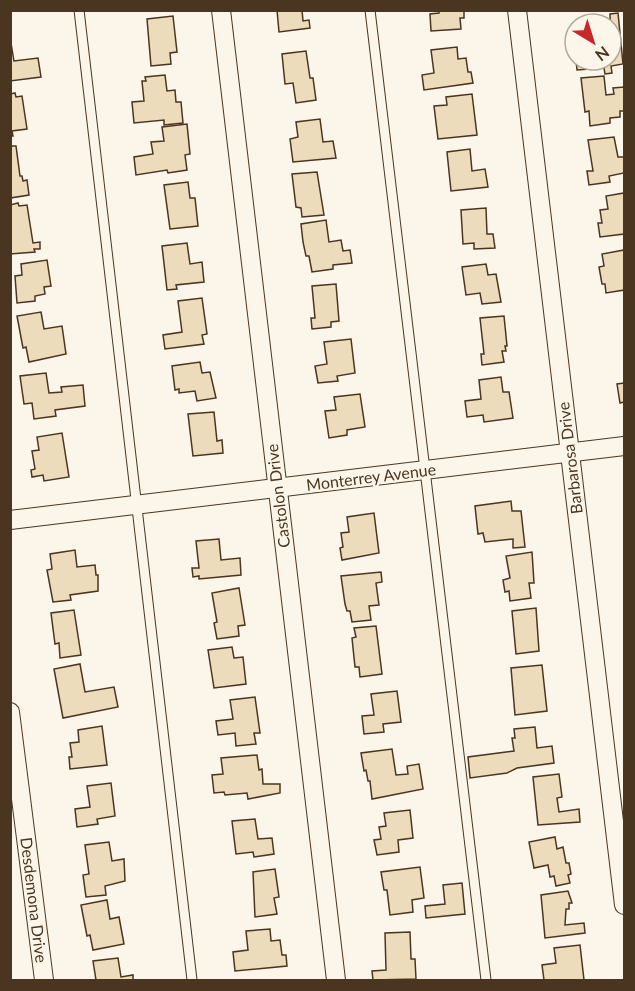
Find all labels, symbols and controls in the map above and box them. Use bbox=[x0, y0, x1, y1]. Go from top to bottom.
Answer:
north arrow bbox=[563, 12, 623, 72]
text: N bbox=[592, 43, 613, 65]
street label: Barbarosa Drive bbox=[553, 401, 586, 515]
street label: Castolon Drive bbox=[262, 443, 293, 549]
street label: Monterrey Avenue bbox=[305, 459, 437, 494]
street label: Desdemona Drive bbox=[17, 836, 52, 964]

